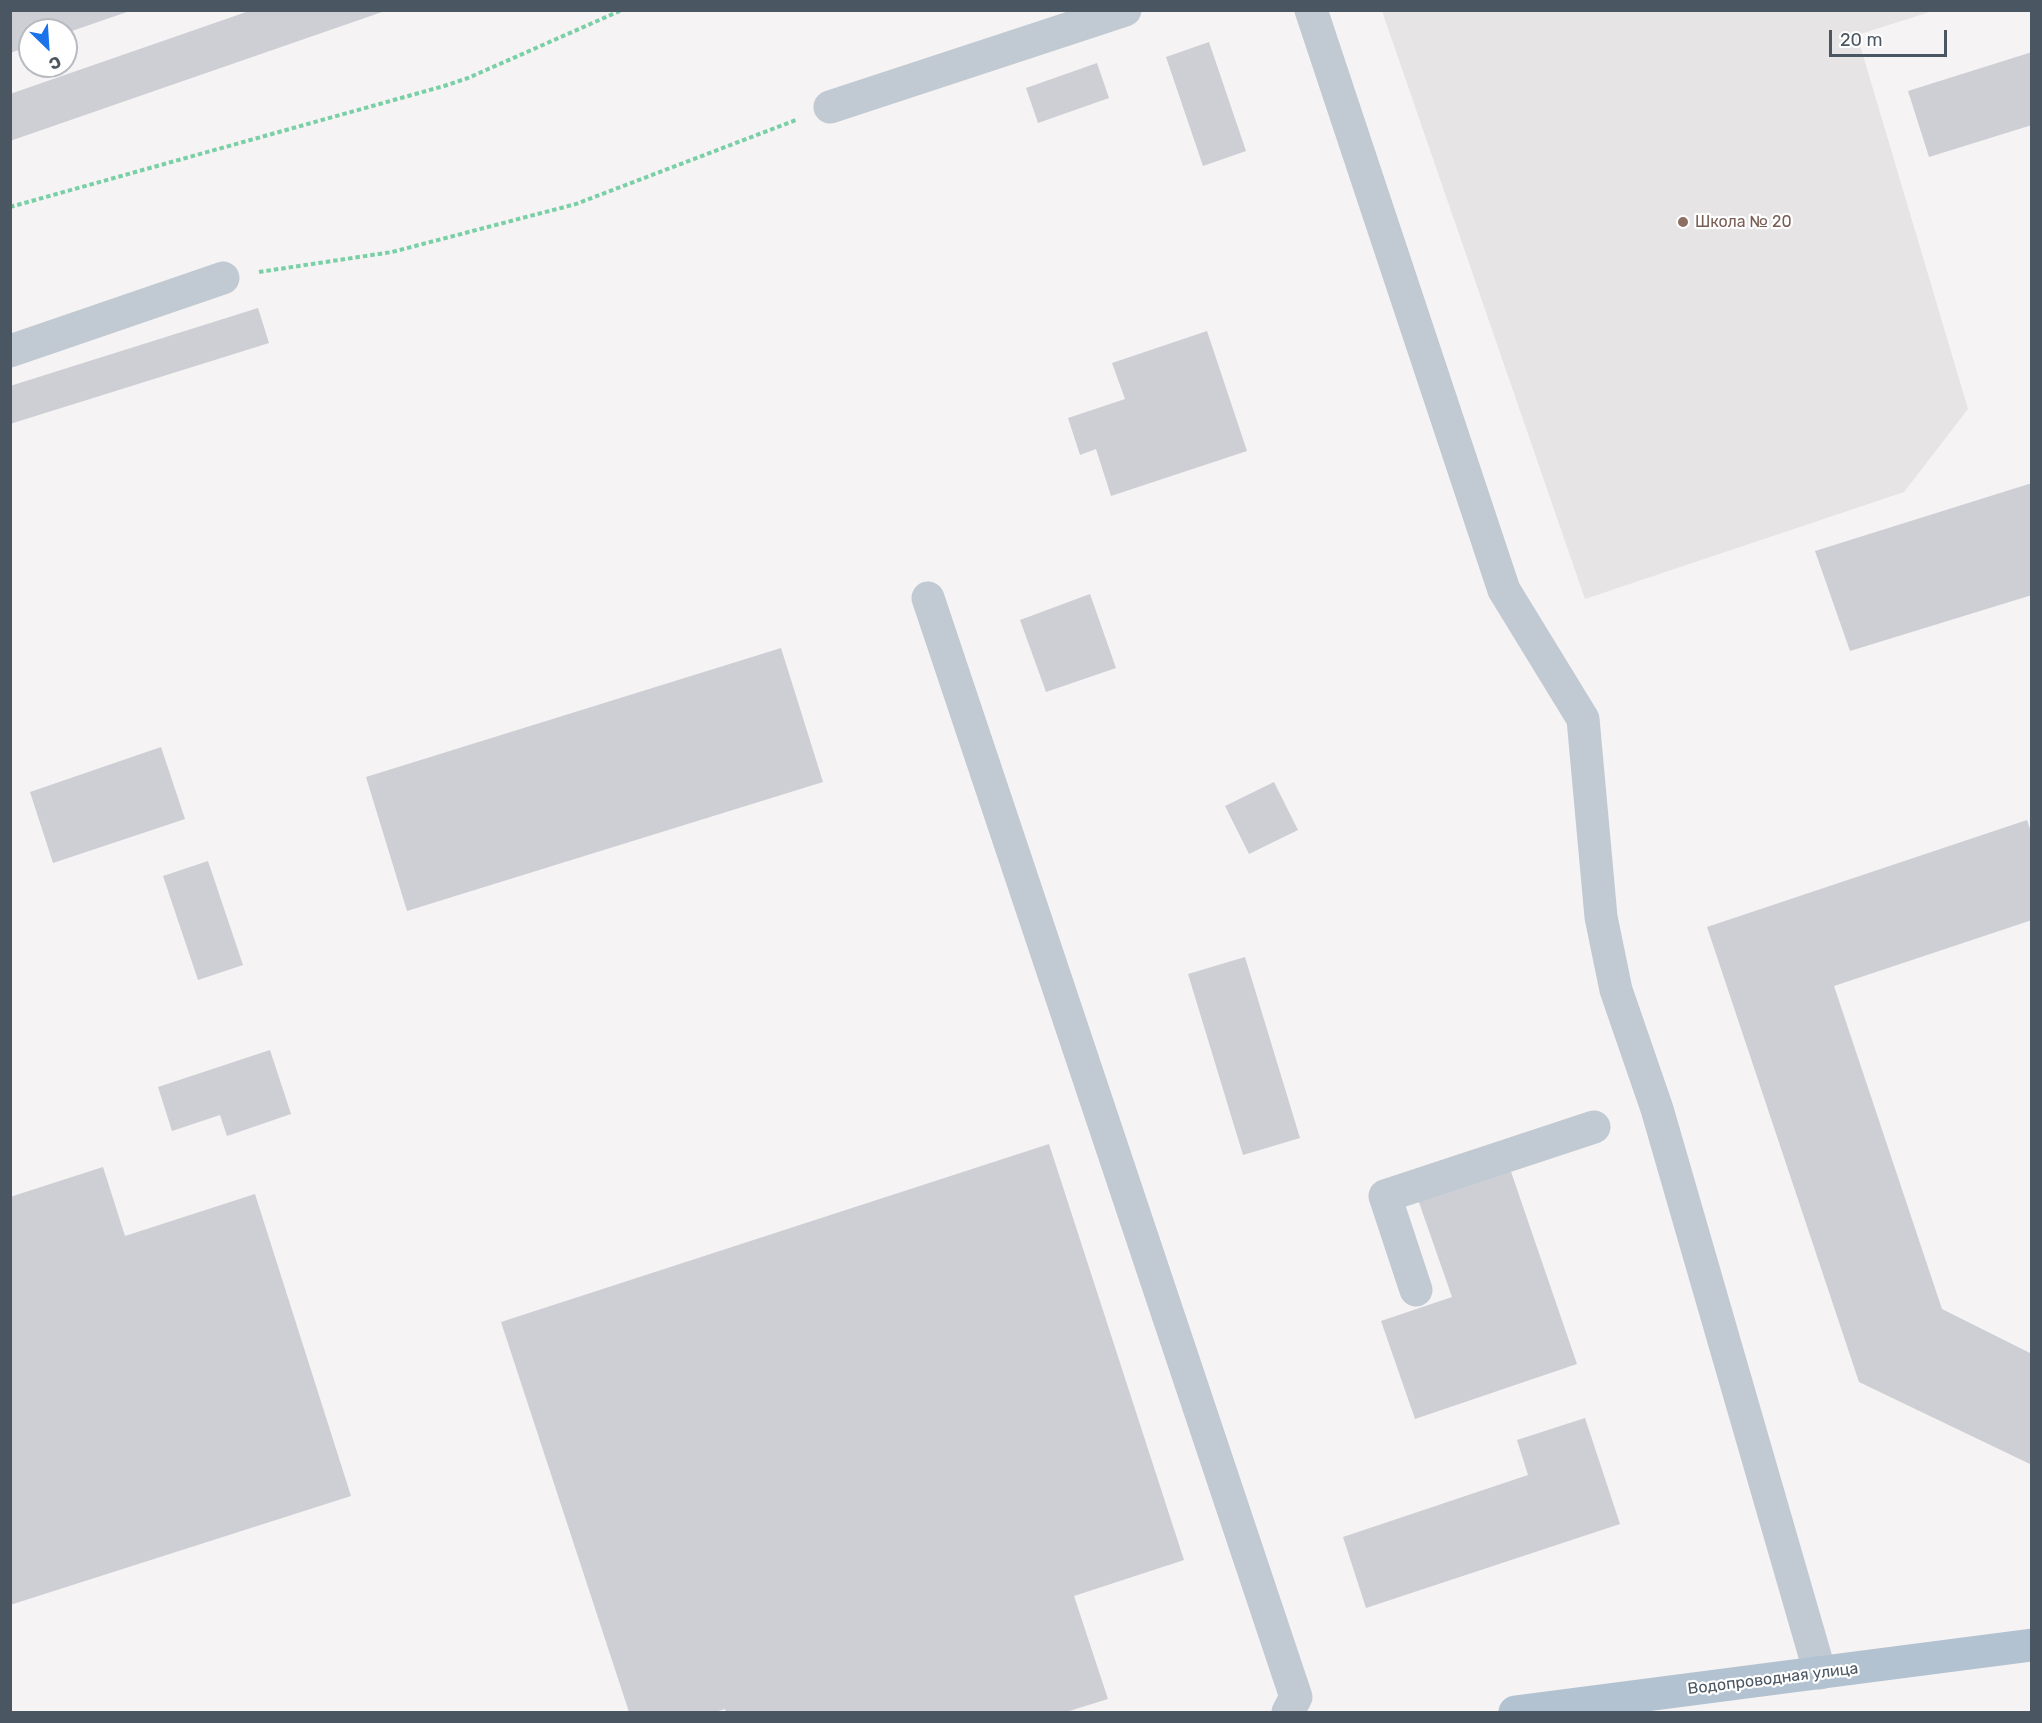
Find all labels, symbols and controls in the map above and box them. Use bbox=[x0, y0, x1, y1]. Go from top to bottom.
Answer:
north arrow bbox=[18, 18, 78, 78]
scale bar bbox=[1832, 18, 1950, 56]
text: 20 m bbox=[1840, 29, 1882, 51]
text: С bbox=[46, 52, 64, 74]
place label: Школа № 20 bbox=[1695, 212, 1792, 232]
marker: Школа № 20 bbox=[1676, 215, 1690, 229]
street label: Водопроводная улица bbox=[1687, 1659, 1859, 1699]

